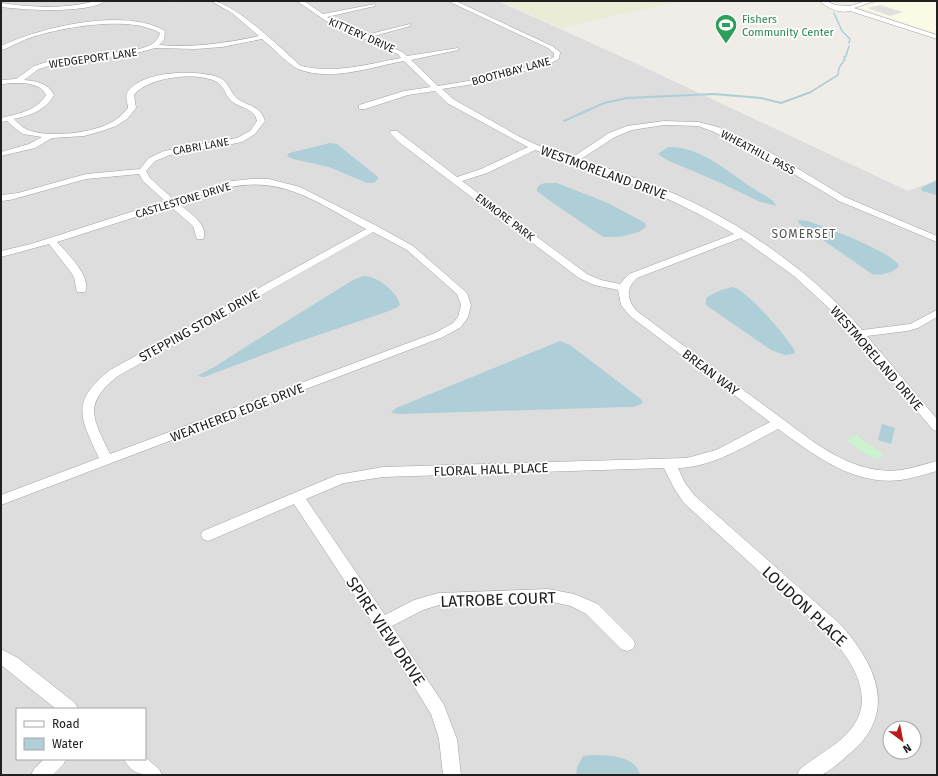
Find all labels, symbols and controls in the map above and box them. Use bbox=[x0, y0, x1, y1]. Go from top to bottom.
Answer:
sports icon: Fishers Community Center bbox=[713, 12, 739, 45]
place label: Fishers Community Center bbox=[742, 13, 835, 39]
street label: KITTERY DRIVE bbox=[327, 15, 397, 56]
street label: WEDGEPORT LANE bbox=[48, 46, 138, 71]
street label: BOOTHBAY LANE bbox=[470, 55, 552, 88]
street label: WHEATHILL PASS bbox=[718, 127, 797, 178]
street label: CABRI LANE bbox=[172, 135, 230, 158]
street label: WESTMORELAND DRIVE bbox=[539, 143, 669, 202]
street label: CASTLESTONE DRIVE bbox=[134, 180, 233, 221]
street label: ENMORE PARK bbox=[473, 191, 537, 244]
district label: SOMERSET bbox=[772, 227, 836, 241]
street label: STEPPING STONE DRIVE bbox=[136, 286, 262, 365]
street label: WESTMORELAND DRIVE bbox=[827, 303, 926, 414]
street label: BREAN WAY bbox=[679, 346, 743, 399]
street label: WEATHERED EDGE DRIVE bbox=[168, 380, 306, 445]
street label: FLORAL HALL PLACE bbox=[433, 460, 549, 479]
street label: LOUDON PLACE bbox=[758, 562, 851, 651]
street label: SPIRE VIEW DRIVE bbox=[342, 573, 429, 689]
street label: LATROBE COURT bbox=[440, 588, 557, 611]
legend bbox=[16, 708, 146, 760]
text: Road bbox=[52, 717, 80, 731]
north arrow bbox=[882, 720, 922, 760]
text: Water bbox=[52, 737, 84, 751]
text: N bbox=[900, 741, 914, 756]

